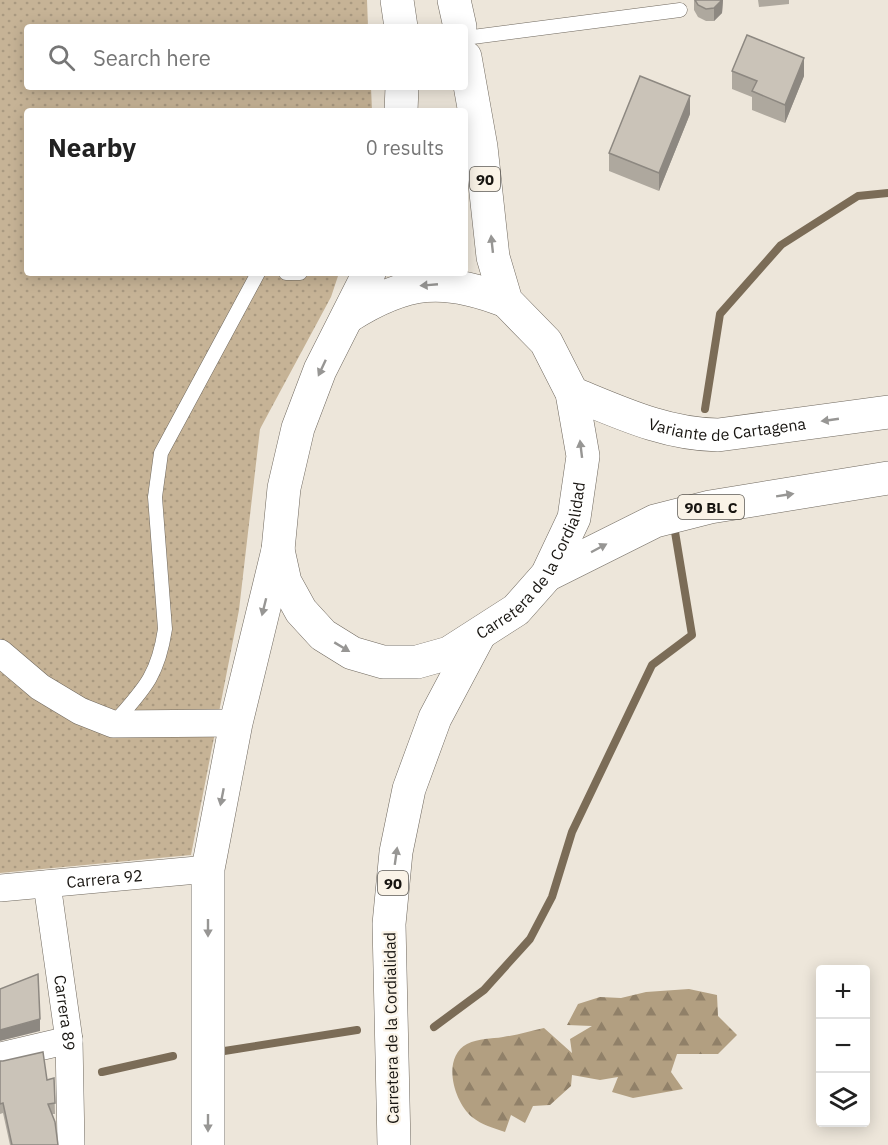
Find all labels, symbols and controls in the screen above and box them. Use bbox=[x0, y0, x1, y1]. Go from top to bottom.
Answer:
search box bbox=[24, 24, 468, 90]
icon: search bbox=[45, 41, 78, 74]
text: Search here bbox=[93, 43, 211, 72]
text: Nearby bbox=[48, 130, 136, 164]
text: 0 results bbox=[366, 134, 444, 161]
road number: 90 bbox=[470, 167, 500, 191]
one-way arrow bbox=[487, 235, 497, 254]
one-way arrow bbox=[420, 280, 439, 290]
one-way arrow bbox=[317, 359, 327, 377]
street label: Variante de Cartagena bbox=[646, 413, 807, 445]
one-way arrow bbox=[820, 415, 839, 425]
one-way arrow bbox=[577, 439, 586, 458]
street label: Carretera de la Cordialidad bbox=[472, 480, 589, 643]
one-way arrow bbox=[775, 490, 794, 499]
road number: 90 BL C bbox=[678, 495, 744, 519]
one-way arrow bbox=[590, 543, 607, 553]
one-way arrow bbox=[258, 597, 268, 616]
one-way arrow bbox=[334, 642, 350, 653]
one-way arrow bbox=[217, 788, 226, 807]
one-way arrow bbox=[391, 846, 400, 865]
street label: Carrera 92 bbox=[66, 865, 143, 892]
road number: 90 bbox=[378, 871, 408, 895]
one-way arrow bbox=[203, 918, 213, 937]
street label: Carretera de la Cordialidad bbox=[379, 932, 403, 1124]
map controls bbox=[816, 965, 870, 1127]
button: + bbox=[816, 965, 870, 1019]
street label: Carrera 89 bbox=[50, 974, 79, 1051]
button: − bbox=[816, 1019, 870, 1073]
button: layers bbox=[816, 1073, 870, 1127]
one-way arrow bbox=[203, 1113, 213, 1132]

